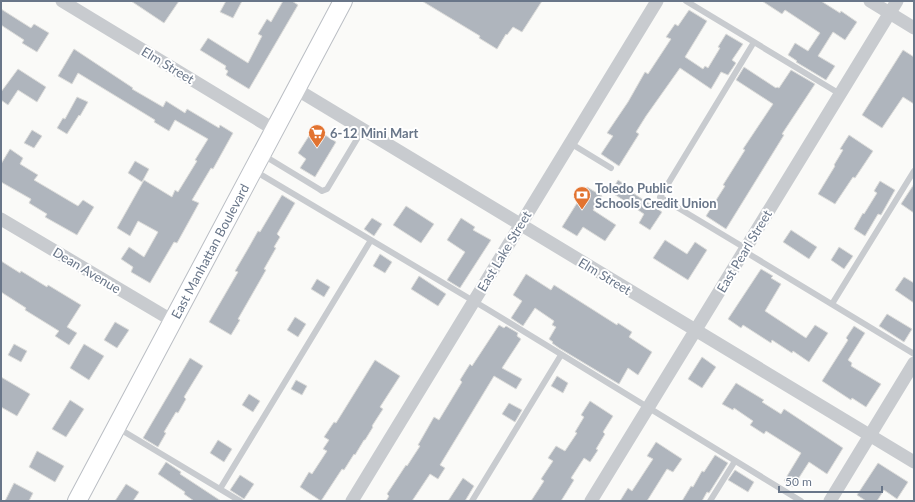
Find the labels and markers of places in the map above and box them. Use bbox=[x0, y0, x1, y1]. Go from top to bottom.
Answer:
supermarket icon: 6-12 Mini Mart bbox=[307, 123, 327, 148]
place label: 6-12 Mini Mart bbox=[330, 125, 418, 141]
place label: Toledo Public Schools Credit Union bbox=[595, 180, 716, 211]
bank icon: Toledo Public Schools Credit Union bbox=[572, 185, 592, 210]

